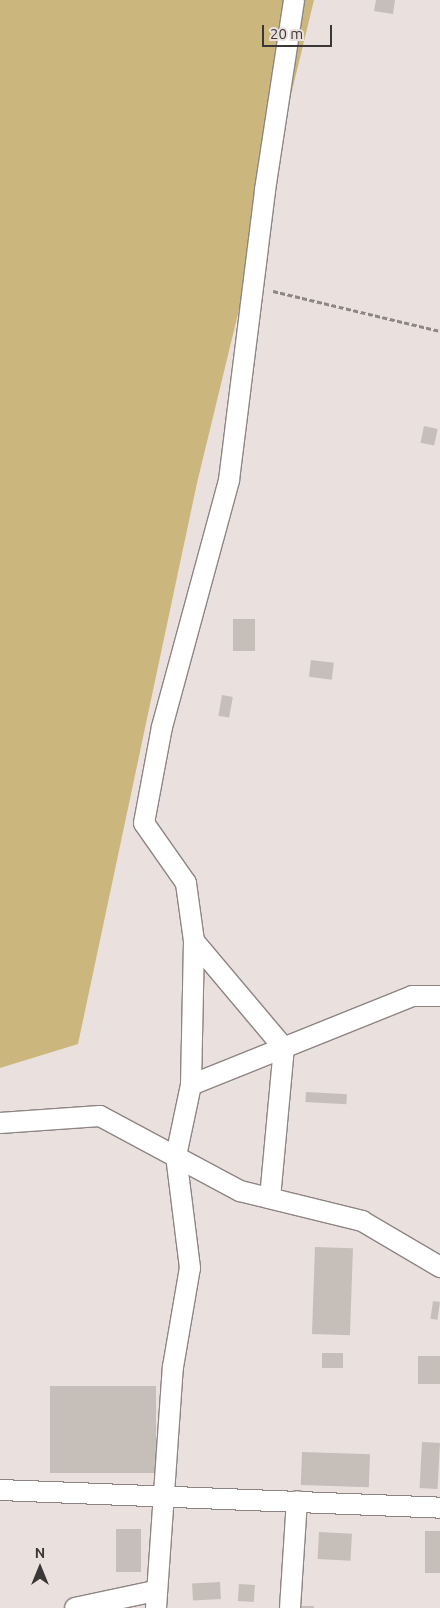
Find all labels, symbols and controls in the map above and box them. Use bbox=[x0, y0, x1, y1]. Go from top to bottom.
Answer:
scale bar bbox=[265, 15, 335, 47]
text: 20 m bbox=[270, 25, 303, 42]
north arrow bbox=[15, 1543, 65, 1593]
text: N bbox=[35, 1545, 45, 1561]

